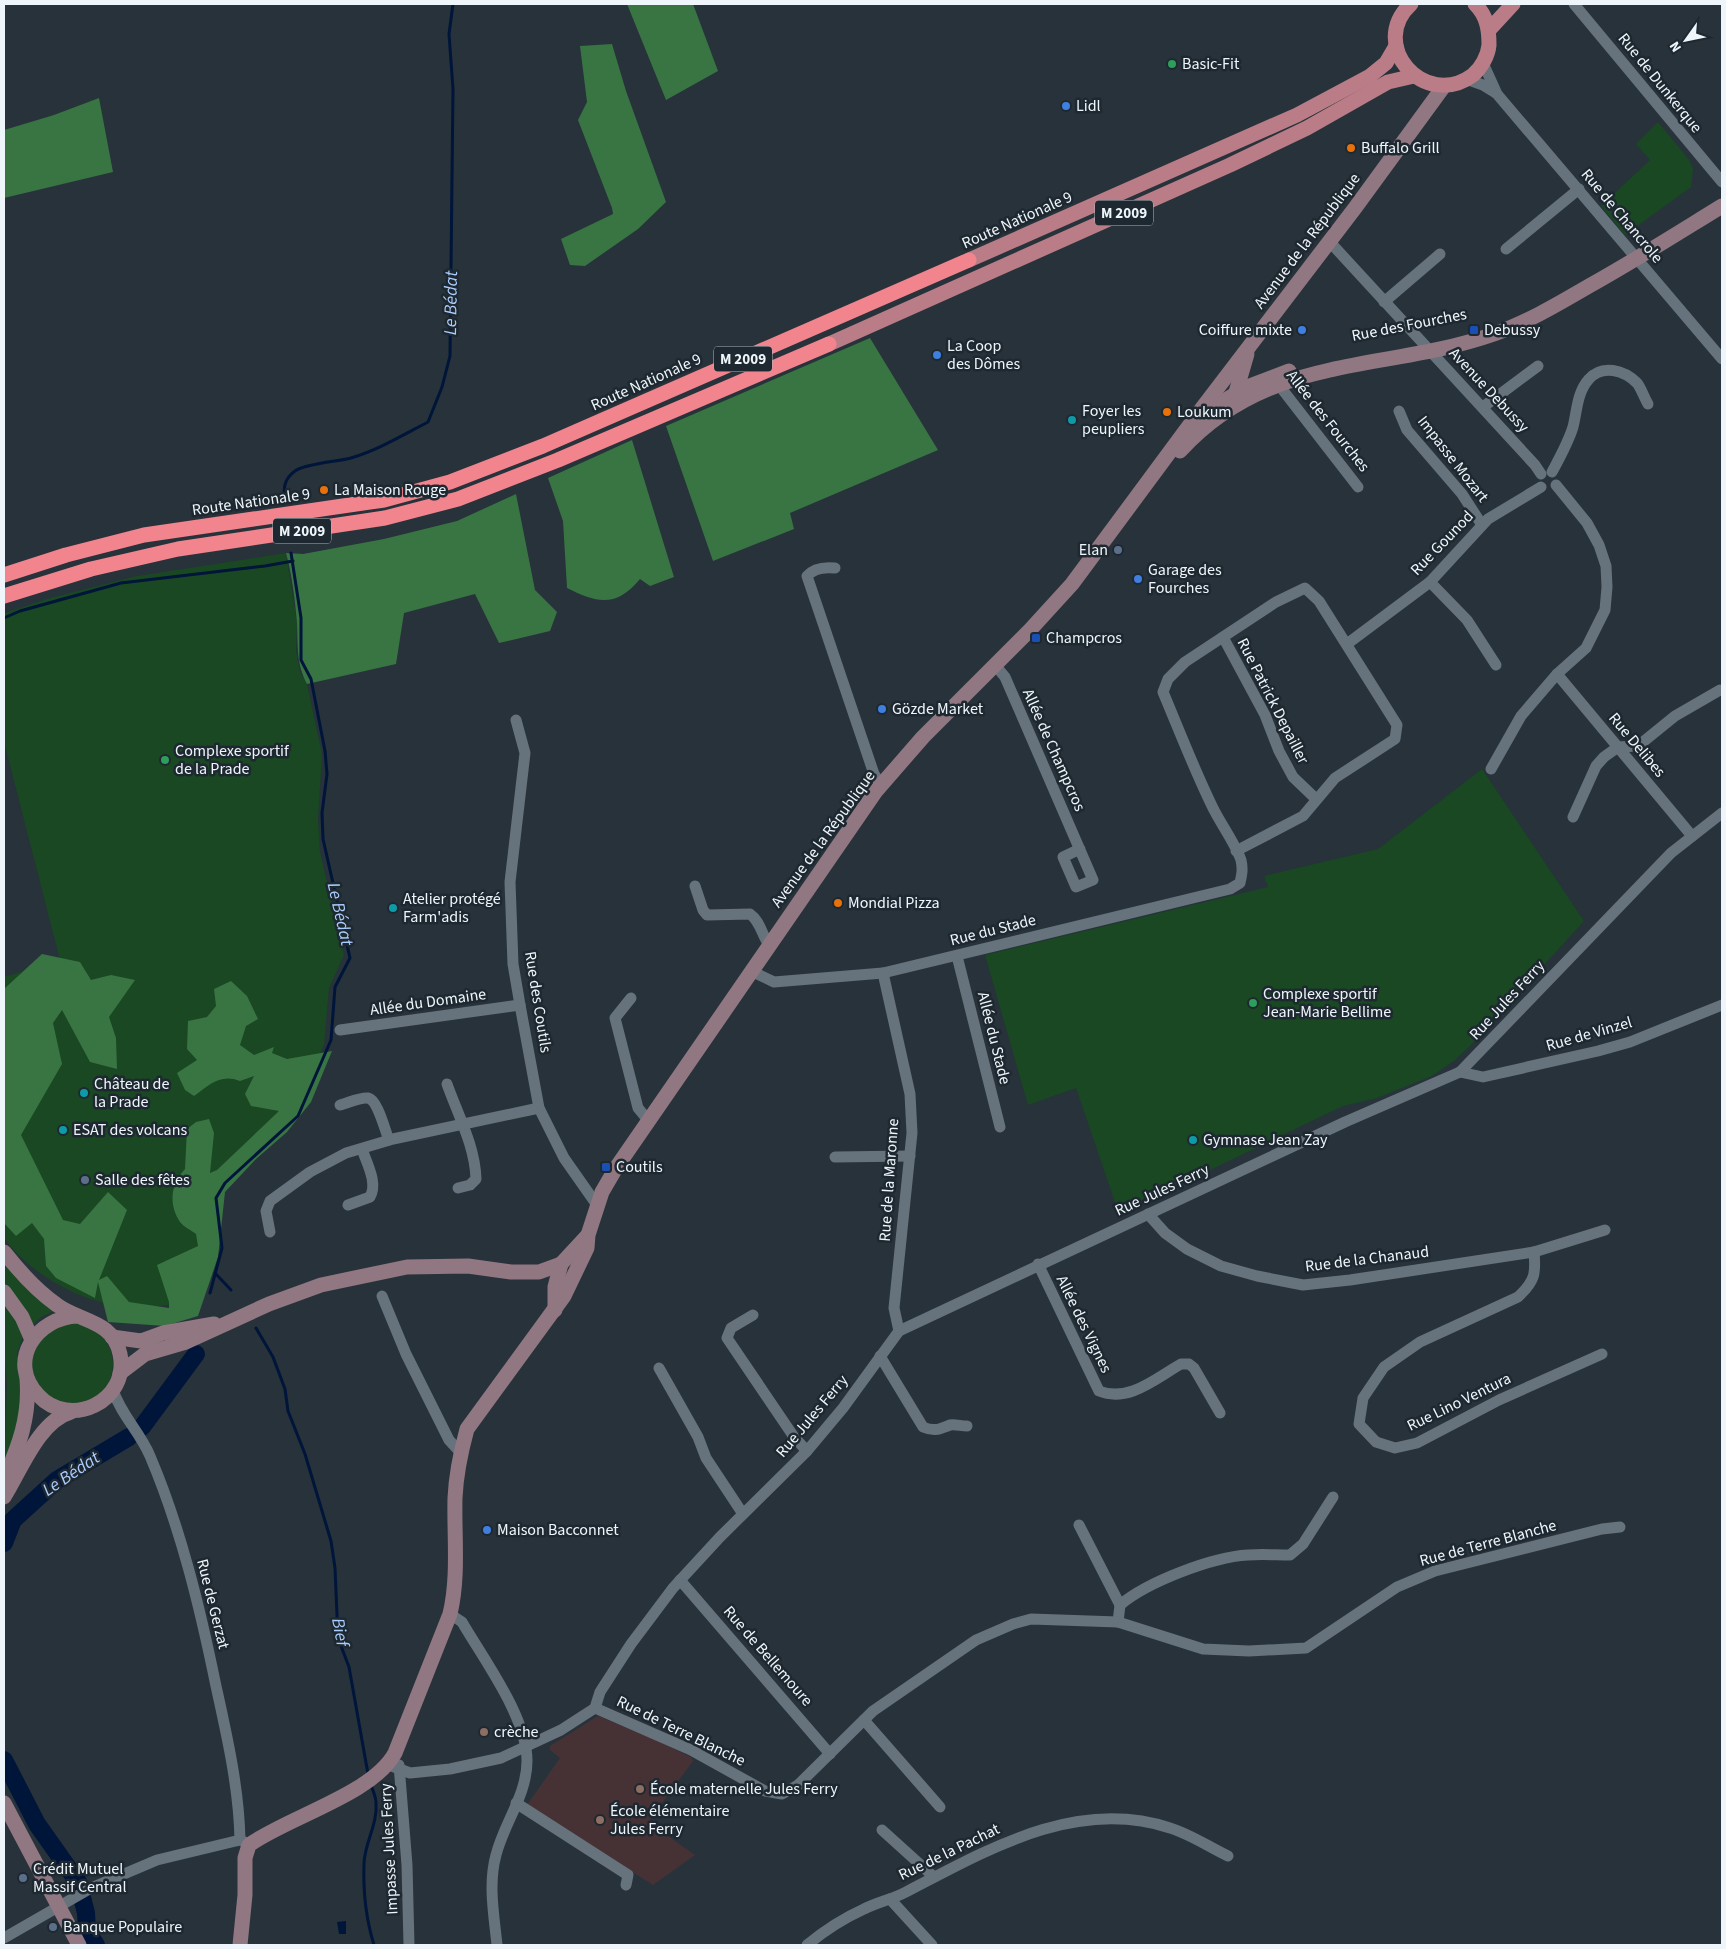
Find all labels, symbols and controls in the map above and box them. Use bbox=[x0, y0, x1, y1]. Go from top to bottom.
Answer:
north arrow bbox=[1661, 15, 1711, 65]
street label: Rue de Dunkerque bbox=[1613, 28, 1707, 138]
text: N bbox=[1665, 37, 1687, 56]
place label: Basic-Fit bbox=[1182, 53, 1240, 75]
marker: Basic-Fit bbox=[1166, 58, 1178, 70]
place label: Lidl bbox=[1076, 95, 1101, 117]
marker: Lidl bbox=[1060, 100, 1072, 112]
place label: Buffalo Grill bbox=[1361, 137, 1440, 159]
marker: Buffalo Grill bbox=[1345, 142, 1357, 154]
street label: Rue de Chancrole bbox=[1576, 164, 1668, 268]
street label: Avenue de la République bbox=[1249, 169, 1365, 313]
street label: Route Nationale 9 bbox=[958, 186, 1076, 254]
road number: M 2009 bbox=[1095, 200, 1153, 226]
water label: Le Bédat bbox=[438, 269, 464, 335]
street label: Rue des Fourches bbox=[1350, 303, 1469, 347]
place label: Coiffure mixte bbox=[1199, 319, 1292, 341]
place label: Debussy bbox=[1484, 319, 1541, 341]
marker: Coiffure mixte bbox=[1296, 324, 1308, 336]
marker: Debussy bbox=[1468, 324, 1480, 336]
place label: La Coop des Dômes bbox=[947, 335, 1020, 375]
street label: Avenue Debussy bbox=[1444, 343, 1534, 438]
road number: M 2009 bbox=[714, 346, 772, 372]
street label: Route Nationale 9 bbox=[587, 348, 705, 416]
marker: La Coop des Dômes bbox=[931, 349, 943, 361]
street label: Allée des Fourches bbox=[1281, 365, 1375, 477]
place label: Foyer les peupliers bbox=[1082, 400, 1145, 440]
place label: Loukum bbox=[1177, 401, 1232, 423]
marker: Loukum bbox=[1161, 406, 1173, 418]
street label: Impasse Mozart bbox=[1412, 411, 1494, 507]
marker: Foyer les peupliers bbox=[1066, 414, 1078, 426]
place label: La Maison Rouge bbox=[334, 479, 446, 501]
street label: Route Nationale 9 bbox=[191, 483, 311, 521]
marker: La Maison Rouge bbox=[318, 484, 330, 496]
street label: Rue Gounod bbox=[1405, 506, 1479, 580]
road number: M 2009 bbox=[273, 518, 331, 544]
place label: Elan bbox=[1079, 539, 1108, 561]
marker: Elan bbox=[1112, 544, 1124, 556]
place label: Garage des Fourches bbox=[1148, 559, 1222, 599]
marker: Garage des Fourches bbox=[1132, 573, 1144, 585]
place label: Champcros bbox=[1046, 627, 1122, 649]
marker: Champcros bbox=[1030, 632, 1042, 644]
street label: Rue Patrick Depailler bbox=[1232, 634, 1314, 768]
street label: Allée de Champcros bbox=[1017, 685, 1091, 815]
place label: Gözde Market bbox=[892, 698, 984, 720]
marker: Gözde Market bbox=[876, 703, 888, 715]
street label: Rue Delibes bbox=[1603, 708, 1671, 782]
place label: Complexe sportif de la Prade bbox=[175, 740, 290, 780]
marker: Complexe sportif de la Prade bbox=[159, 754, 171, 766]
street label: Avenue de la République bbox=[766, 766, 880, 912]
water label: Le Bédat bbox=[321, 880, 360, 949]
place label: Atelier protégé Farm'adis bbox=[403, 888, 501, 928]
place label: Mondial Pizza bbox=[848, 892, 940, 914]
marker: Mondial Pizza bbox=[832, 897, 844, 909]
marker: Atelier protégé Farm'adis bbox=[387, 902, 399, 914]
street label: Rue du Stade bbox=[948, 909, 1038, 951]
street label: Rue des Coutils bbox=[519, 950, 557, 1055]
street label: Rue Jules Ferry bbox=[1464, 955, 1550, 1045]
street label: Allée du Domaine bbox=[368, 983, 488, 1021]
place label: Complexe sportif Jean-Marie Bellime bbox=[1263, 983, 1391, 1023]
street label: Allée du Stade bbox=[972, 989, 1016, 1087]
marker: Complexe sportif Jean-Marie Bellime bbox=[1247, 997, 1259, 1009]
street label: Rue de Vinzel bbox=[1543, 1011, 1635, 1057]
place label: Château de la Prade bbox=[94, 1073, 169, 1113]
marker: Château de la Prade bbox=[78, 1087, 90, 1099]
street label: Rue de la Maronne bbox=[874, 1118, 904, 1242]
place label: ESAT des volcans bbox=[73, 1119, 187, 1141]
marker: ESAT des volcans bbox=[57, 1124, 69, 1136]
place label: Gymnase Jean Zay bbox=[1203, 1129, 1328, 1151]
marker: Gymnase Jean Zay bbox=[1187, 1134, 1199, 1146]
place label: Coutils bbox=[616, 1156, 663, 1178]
street label: Rue Jules Ferry bbox=[1111, 1158, 1213, 1221]
marker: Coutils bbox=[600, 1161, 612, 1173]
place label: Salle des fêtes bbox=[95, 1169, 190, 1191]
marker: Salle des fêtes bbox=[79, 1174, 91, 1186]
street label: Rue de la Chanaud bbox=[1304, 1240, 1430, 1278]
street label: Allée des Vignes bbox=[1051, 1271, 1117, 1377]
street label: Rue Lino Ventura bbox=[1403, 1367, 1515, 1437]
street label: Rue Jules Ferry bbox=[771, 1370, 853, 1462]
water label: Le Bédat bbox=[37, 1445, 106, 1502]
street label: Rue de Terre Blanche bbox=[1417, 1514, 1559, 1572]
place label: Maison Bacconnet bbox=[497, 1519, 619, 1541]
marker: Maison Bacconnet bbox=[481, 1524, 493, 1536]
street label: Rue de Gerzat bbox=[191, 1557, 235, 1652]
street label: Rue de Bellemoure bbox=[718, 1601, 818, 1711]
water label: Bief bbox=[325, 1616, 356, 1651]
street label: Rue de Terre Blanche bbox=[613, 1690, 749, 1772]
place label: crèche bbox=[494, 1721, 539, 1743]
marker: crèche bbox=[478, 1726, 490, 1738]
place label: École maternelle Jules Ferry bbox=[650, 1778, 838, 1800]
street label: Impasse Jules Ferry bbox=[375, 1782, 403, 1915]
marker: École maternelle Jules Ferry bbox=[634, 1783, 646, 1795]
place label: École élémentaire Jules Ferry bbox=[610, 1800, 729, 1840]
marker: École élémentaire Jules Ferry bbox=[594, 1814, 606, 1826]
street label: Rue de la Pachat bbox=[895, 1818, 1004, 1886]
place label: Crédit Mutuel Massif Central bbox=[33, 1858, 126, 1898]
marker: Crédit Mutuel Massif Central bbox=[17, 1872, 29, 1884]
place label: Banque Populaire bbox=[63, 1916, 182, 1938]
marker: Banque Populaire bbox=[47, 1921, 59, 1933]

